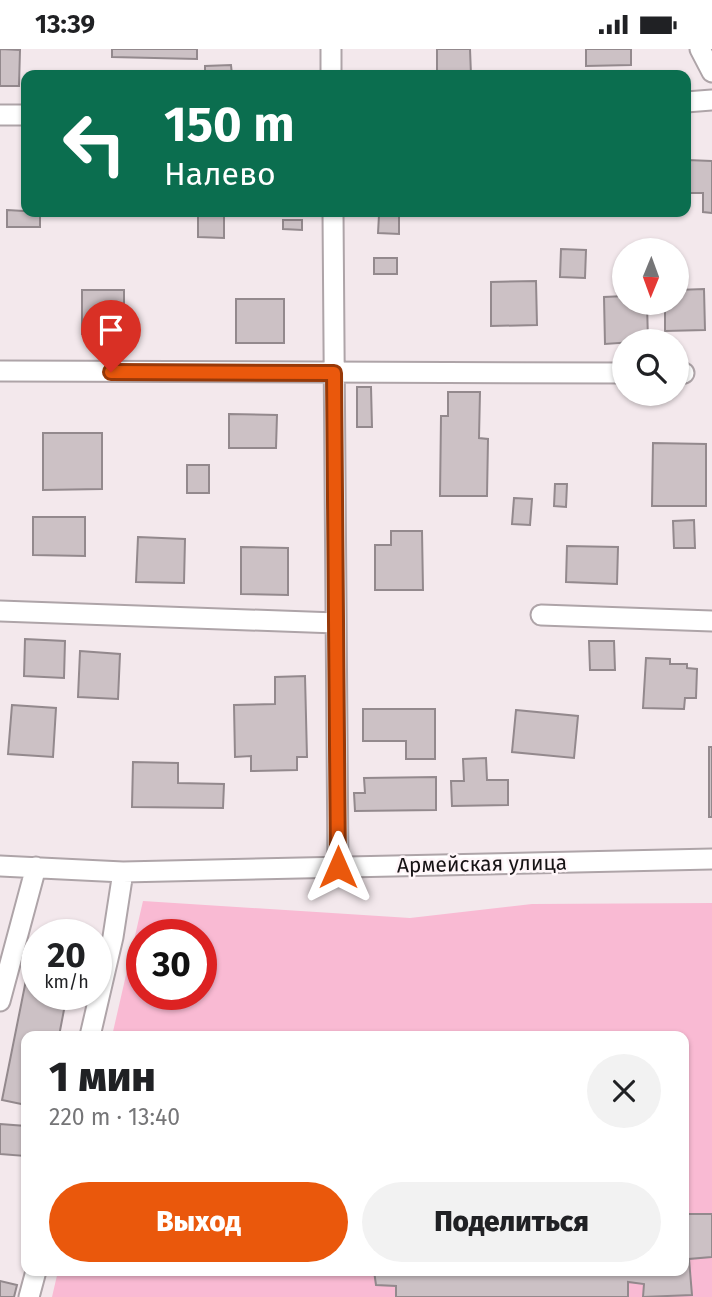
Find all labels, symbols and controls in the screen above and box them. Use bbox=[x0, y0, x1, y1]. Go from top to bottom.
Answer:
text: 13:39 bbox=[35, 9, 95, 40]
text: 150 m bbox=[164, 95, 295, 154]
icon: left bbox=[49, 98, 140, 189]
text: Налево bbox=[164, 155, 276, 193]
north arrow bbox=[612, 238, 690, 315]
map controls bbox=[612, 238, 689, 406]
pin bbox=[81, 300, 141, 372]
icon: arrive bbox=[92, 311, 130, 349]
button: search bbox=[612, 329, 689, 406]
position arrow bbox=[301, 830, 375, 904]
street label: Армейская улица bbox=[397, 850, 567, 878]
speed limit sign: 30 bbox=[126, 919, 217, 1010]
text: 20 bbox=[47, 934, 86, 976]
text: km/h bbox=[44, 971, 89, 993]
text: 1 мин bbox=[49, 1052, 156, 1102]
button: close bbox=[587, 1054, 661, 1128]
text: 220 m · 13:40 bbox=[49, 1103, 180, 1131]
button: Выход bbox=[49, 1182, 348, 1262]
button: Поделиться bbox=[362, 1182, 661, 1262]

